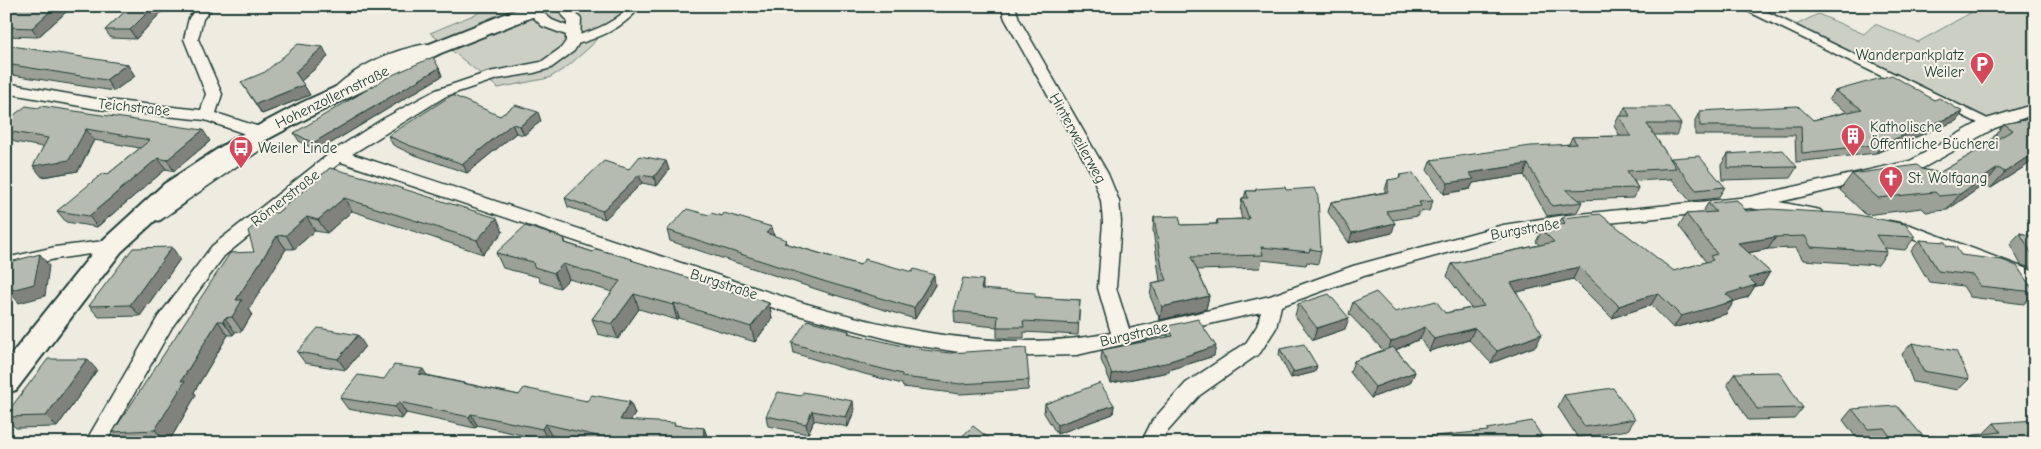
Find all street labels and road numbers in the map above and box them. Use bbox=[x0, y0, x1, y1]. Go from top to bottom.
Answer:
street label: Hohenzollernstraße bbox=[272, 61, 392, 132]
street label: Hinterweilerweg bbox=[1046, 90, 1110, 186]
street label: Teichstraße bbox=[97, 94, 171, 120]
street label: Römerstraße bbox=[247, 165, 323, 230]
street label: Burgstraße bbox=[1489, 214, 1561, 244]
street label: Burgstraße bbox=[688, 265, 760, 303]
street label: Burgstraße bbox=[1098, 317, 1170, 351]

